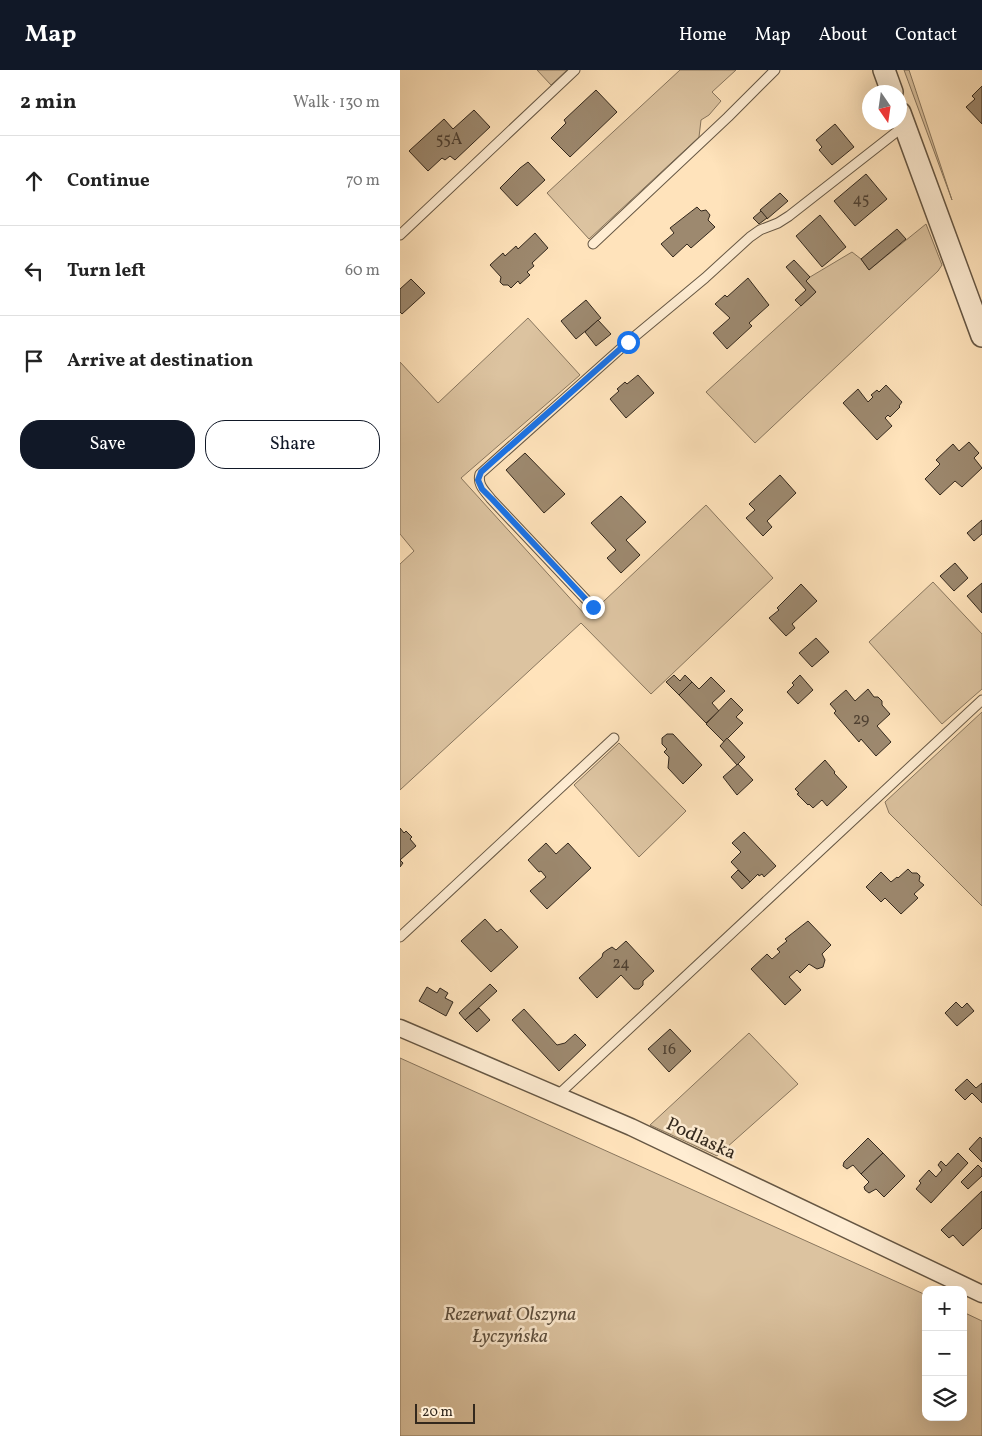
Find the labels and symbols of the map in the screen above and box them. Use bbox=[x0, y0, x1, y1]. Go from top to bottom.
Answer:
north arrow bbox=[862, 85, 907, 130]
house number: 55A bbox=[436, 129, 462, 151]
house number: 45 bbox=[853, 189, 869, 211]
route start bbox=[617, 331, 640, 354]
route end bbox=[582, 596, 605, 619]
house number: 29 bbox=[853, 709, 869, 731]
house number: 24 bbox=[612, 953, 630, 975]
house number: 16 bbox=[662, 1039, 676, 1061]
street label: Podlaska bbox=[662, 1111, 740, 1167]
park label: Rezerwat Olszyna Łyczyńska bbox=[444, 1302, 576, 1350]
scale bar bbox=[415, 1401, 475, 1424]

